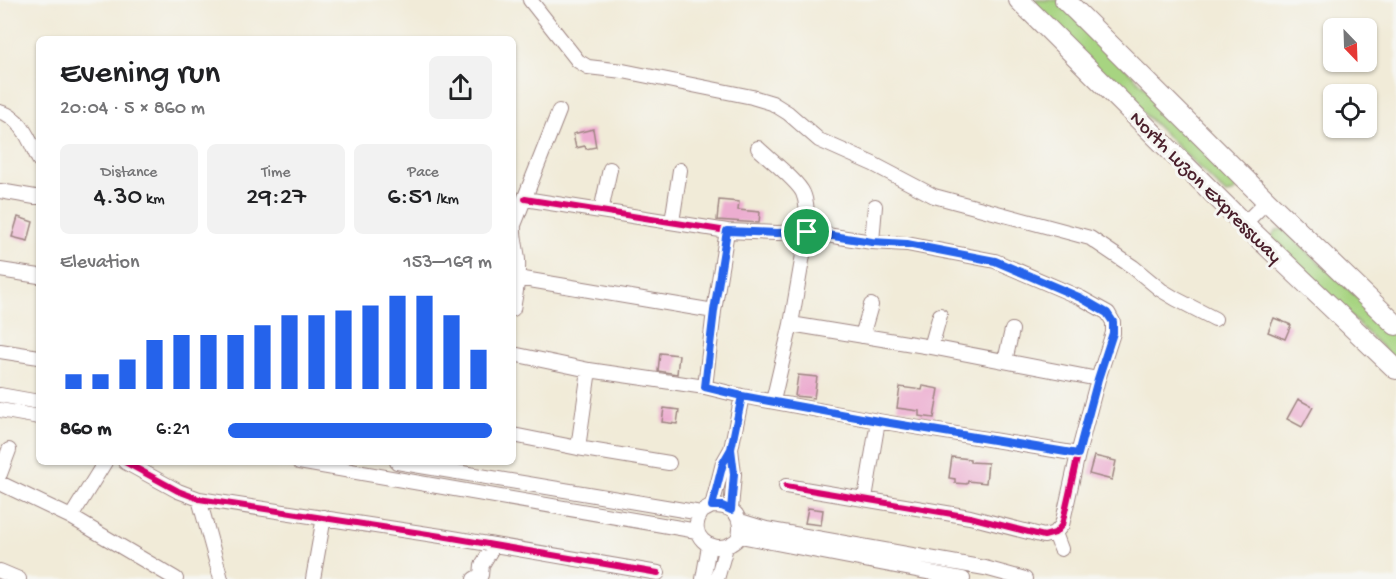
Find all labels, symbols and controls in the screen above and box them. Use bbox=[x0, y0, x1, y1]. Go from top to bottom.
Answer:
north arrow bbox=[1323, 18, 1377, 72]
map controls bbox=[1323, 18, 1377, 138]
text: Evening run bbox=[60, 56, 220, 94]
button: share bbox=[429, 56, 492, 119]
button: locate bbox=[1323, 84, 1377, 138]
text: 20:04 · 5 × 860 m bbox=[60, 98, 205, 121]
street label: North Luzon Expressway bbox=[1124, 108, 1285, 269]
text: Distance bbox=[101, 164, 157, 183]
text: Time bbox=[261, 164, 291, 183]
text: Pace bbox=[407, 164, 439, 183]
text: 4.30 bbox=[93, 183, 142, 214]
text: 29:27 bbox=[246, 183, 306, 214]
text: 6:51 bbox=[387, 183, 433, 214]
text: km bbox=[142, 191, 165, 210]
text: /km bbox=[433, 191, 459, 210]
pin bbox=[781, 206, 832, 257]
icon: arrive bbox=[790, 215, 823, 248]
text: Elevation bbox=[60, 252, 140, 275]
text: 153–169 m bbox=[404, 252, 492, 275]
text: 860 m bbox=[60, 419, 111, 442]
text: 6:21 bbox=[156, 419, 190, 442]

